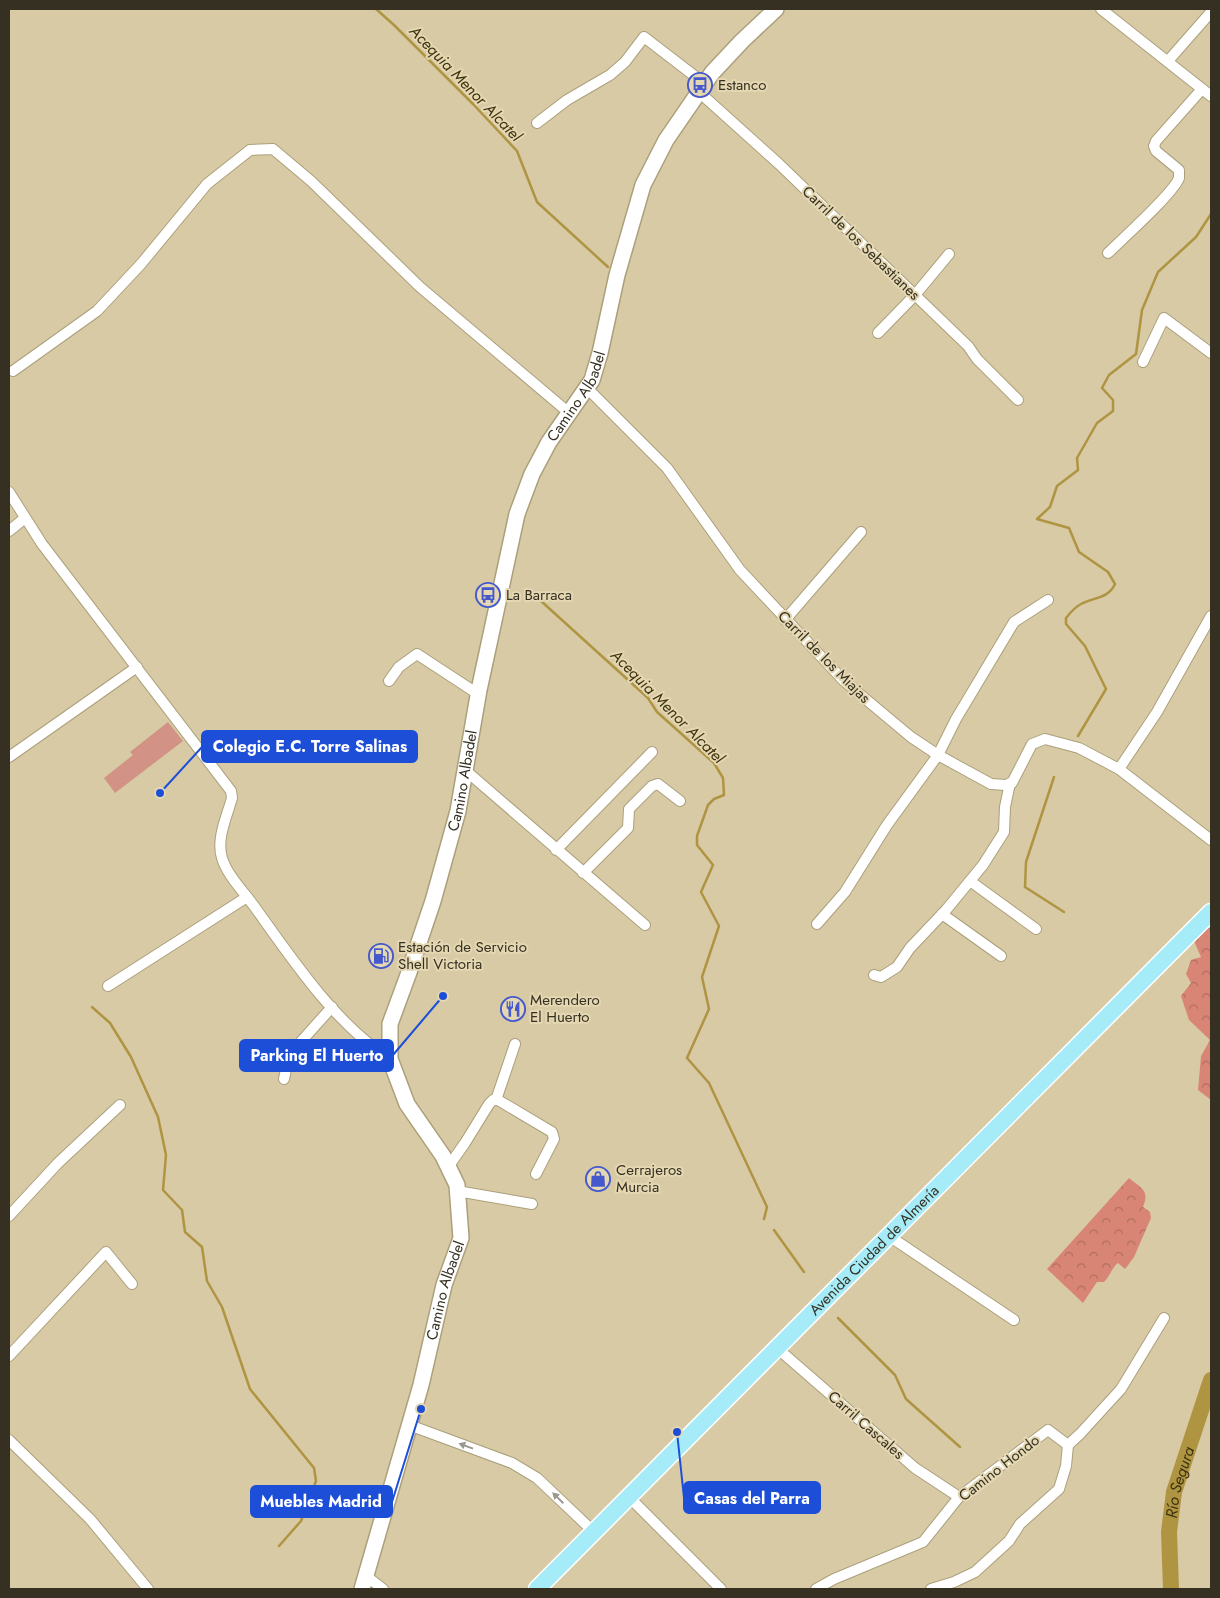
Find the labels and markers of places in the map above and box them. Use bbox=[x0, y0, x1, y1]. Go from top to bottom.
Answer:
bus stop icon: Estanco bbox=[687, 72, 713, 98]
place label: Estanco bbox=[718, 74, 766, 96]
bus stop icon: La Barraca bbox=[475, 582, 501, 608]
place label: La Barraca bbox=[506, 584, 572, 606]
callout: Colegio E.C. Torre Salinas bbox=[202, 731, 417, 762]
place label: Estación de Servicio Shell Victoria bbox=[398, 936, 527, 975]
fuel station icon: Estación de Servicio Shell Victoria bbox=[368, 943, 394, 969]
place label: Merendero El Huerto bbox=[530, 989, 600, 1028]
restaurant icon: Merendero El Huerto bbox=[500, 996, 526, 1022]
callout: Parking El Huerto bbox=[240, 1040, 393, 1071]
place label: Cerrajeros Murcia bbox=[616, 1159, 682, 1198]
shop icon: Cerrajeros Murcia bbox=[585, 1166, 611, 1192]
callout: Casas del Parra bbox=[684, 1482, 820, 1513]
callout: Muebles Madrid bbox=[251, 1486, 392, 1517]

